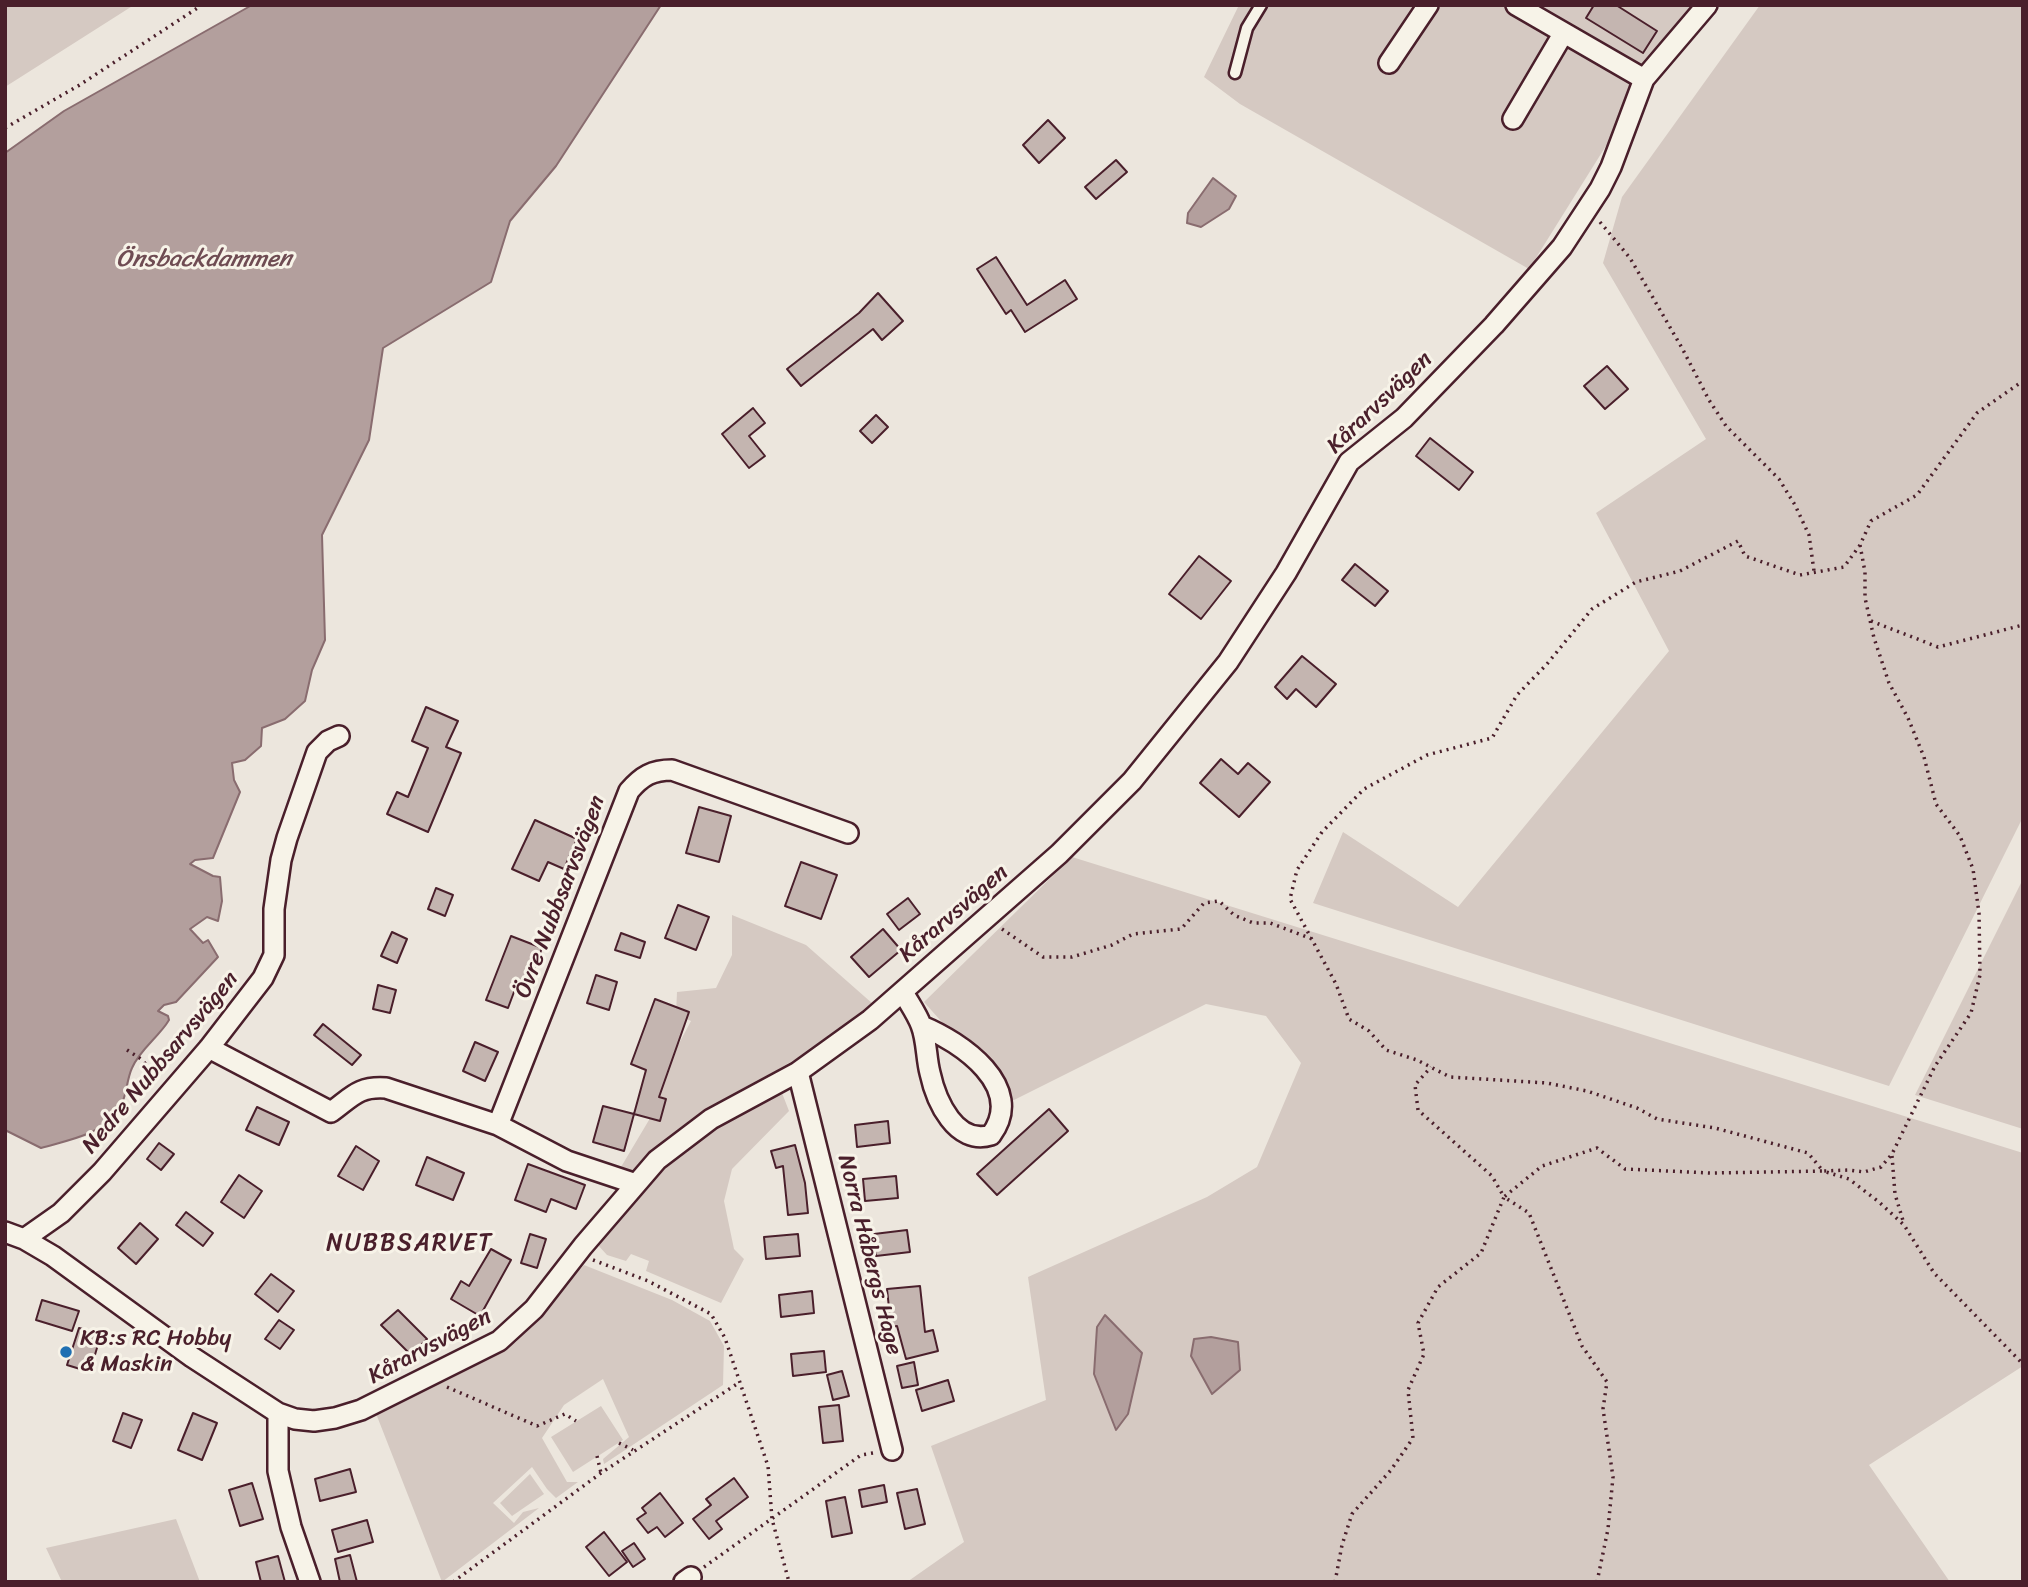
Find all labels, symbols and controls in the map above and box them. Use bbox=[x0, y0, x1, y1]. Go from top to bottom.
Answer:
water label: Önsbackdammen bbox=[116, 246, 292, 274]
street label: Kårarvsvägen bbox=[1322, 346, 1438, 460]
street label: Övre Nubbsarvsvägen bbox=[510, 792, 612, 1002]
street label: Kårarvsvägen bbox=[894, 859, 1014, 969]
street label: Nedre Nubbsarvsvägen bbox=[77, 966, 245, 1160]
street label: Norra Håbergs Hage bbox=[831, 1152, 907, 1358]
district label: NUBBSARVET bbox=[327, 1230, 493, 1258]
street label: Kårarvsvägen bbox=[364, 1303, 496, 1391]
place label: KB:s RC Hobby & Maskin bbox=[80, 1325, 231, 1379]
marker: KB:s RC Hobby & Maskin bbox=[58, 1344, 74, 1360]

